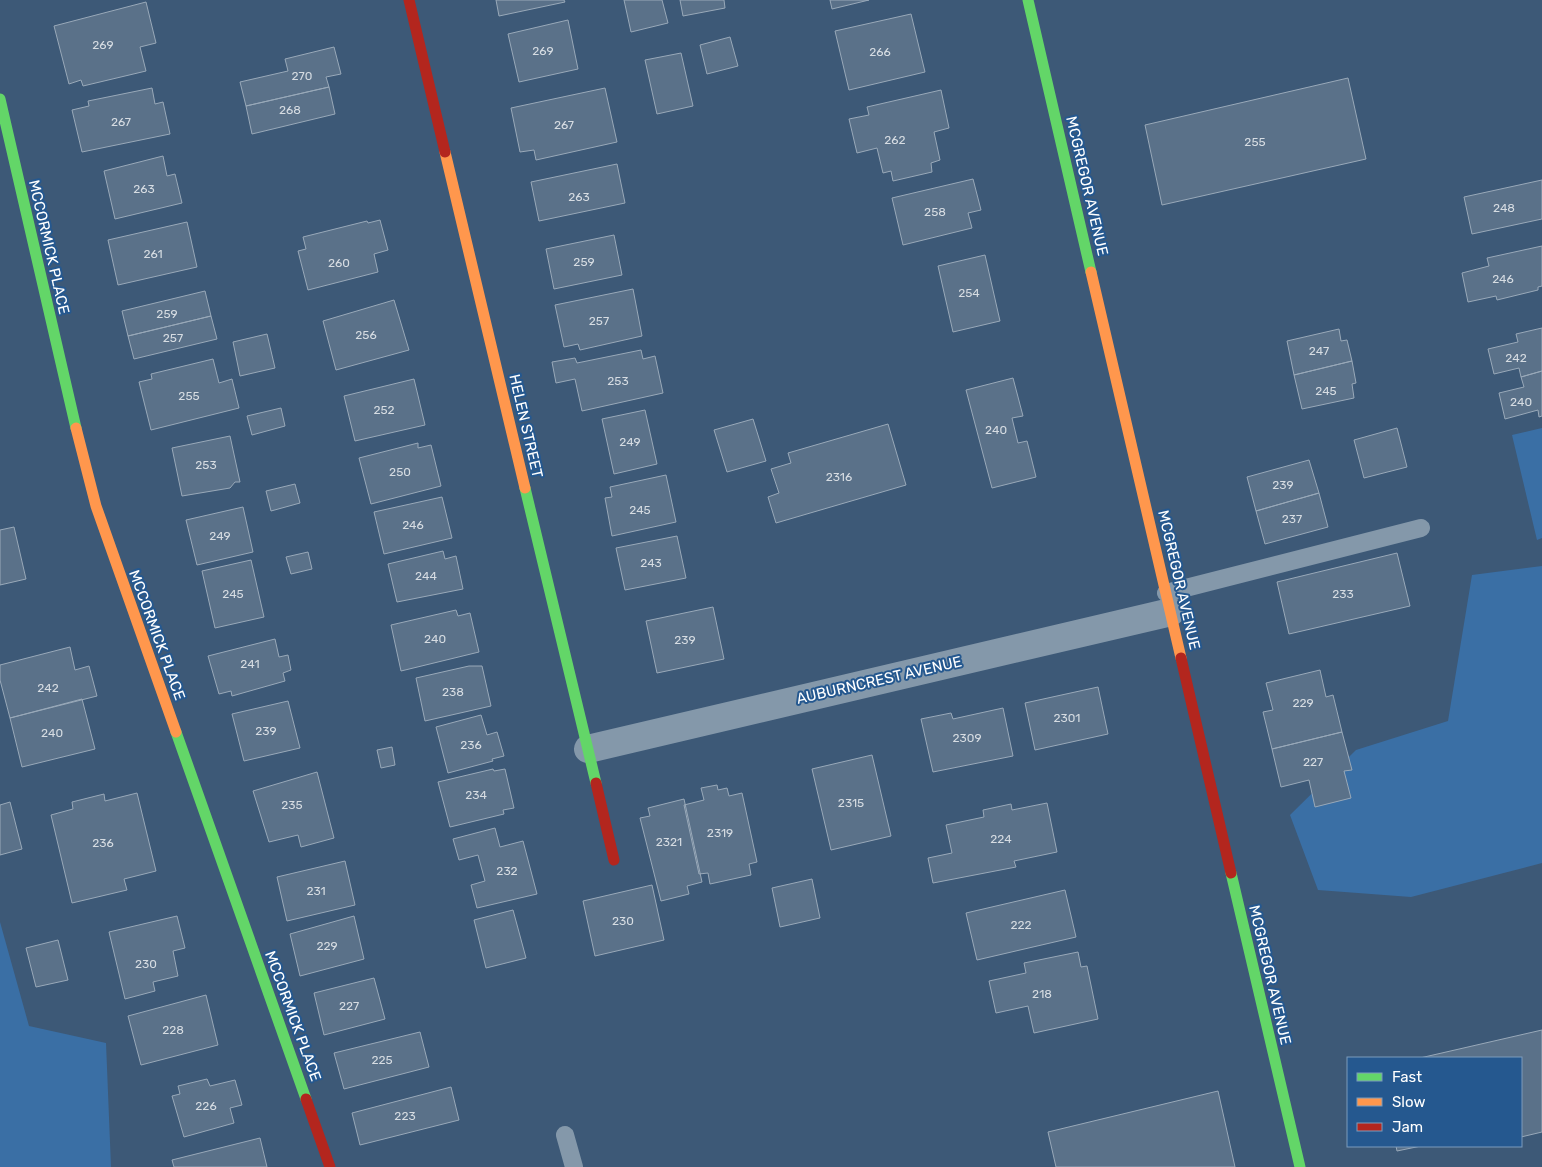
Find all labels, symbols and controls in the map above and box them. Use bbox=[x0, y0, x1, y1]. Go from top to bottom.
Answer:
house number: 269 bbox=[92, 38, 114, 52]
house number: 269 bbox=[532, 44, 554, 58]
house number: 266 bbox=[869, 45, 891, 59]
house number: 270 bbox=[292, 69, 312, 83]
house number: 268 bbox=[279, 103, 301, 117]
street label: MCGREGOR AVENUE bbox=[1062, 114, 1112, 258]
house number: 267 bbox=[111, 115, 131, 129]
house number: 267 bbox=[554, 118, 574, 132]
house number: 262 bbox=[884, 133, 906, 147]
house number: 255 bbox=[1244, 135, 1266, 149]
street label: MCCORMICK PLACE bbox=[25, 178, 73, 316]
house number: 263 bbox=[133, 182, 155, 196]
house number: 263 bbox=[568, 190, 590, 204]
house number: 248 bbox=[1493, 201, 1515, 215]
house number: 258 bbox=[924, 205, 946, 219]
house number: 261 bbox=[143, 247, 163, 261]
house number: 259 bbox=[573, 255, 595, 269]
house number: 260 bbox=[328, 256, 350, 270]
house number: 246 bbox=[1492, 272, 1514, 286]
house number: 254 bbox=[958, 286, 980, 300]
house number: 259 bbox=[156, 307, 178, 321]
house number: 257 bbox=[589, 314, 609, 328]
house number: 256 bbox=[355, 328, 377, 342]
house number: 257 bbox=[163, 331, 183, 345]
house number: 247 bbox=[1309, 344, 1329, 358]
house number: 242 bbox=[1505, 351, 1527, 365]
street label: HELEN STREET bbox=[505, 372, 547, 480]
house number: 253 bbox=[607, 374, 629, 388]
house number: 245 bbox=[1315, 384, 1337, 398]
house number: 255 bbox=[178, 389, 200, 403]
house number: 240 bbox=[1510, 395, 1532, 409]
house number: 252 bbox=[373, 403, 395, 417]
house number: 240 bbox=[985, 423, 1007, 437]
house number: 249 bbox=[619, 435, 641, 449]
house number: 253 bbox=[195, 458, 217, 472]
house number: 250 bbox=[389, 465, 411, 479]
house number: 2316 bbox=[826, 470, 852, 484]
house number: 239 bbox=[1272, 478, 1294, 492]
house number: 245 bbox=[629, 503, 651, 517]
street label: MCGREGOR AVENUE bbox=[1154, 508, 1204, 652]
house number: 237 bbox=[1282, 512, 1302, 526]
house number: 246 bbox=[402, 518, 424, 532]
house number: 249 bbox=[209, 529, 231, 543]
house number: 243 bbox=[640, 556, 662, 570]
street label: MCCORMICK PLACE bbox=[125, 567, 189, 703]
house number: 244 bbox=[415, 569, 437, 583]
house number: 245 bbox=[222, 587, 244, 601]
house number: 233 bbox=[1332, 587, 1354, 601]
house number: 240 bbox=[424, 632, 446, 646]
house number: 239 bbox=[674, 633, 696, 647]
street label: AUBURNCREST AVENUE bbox=[795, 652, 963, 708]
house number: 241 bbox=[240, 657, 260, 671]
house number: 242 bbox=[37, 681, 59, 695]
house number: 238 bbox=[442, 685, 464, 699]
house number: 229 bbox=[1292, 696, 1314, 710]
house number: 2301 bbox=[1053, 711, 1081, 725]
house number: 239 bbox=[255, 724, 277, 738]
house number: 240 bbox=[41, 726, 63, 740]
house number: 2309 bbox=[953, 731, 982, 745]
house number: 236 bbox=[460, 738, 482, 752]
house number: 227 bbox=[1303, 755, 1323, 769]
house number: 234 bbox=[465, 788, 487, 802]
house number: 2315 bbox=[838, 796, 864, 810]
house number: 235 bbox=[281, 798, 303, 812]
house number: 2319 bbox=[707, 826, 733, 840]
house number: 224 bbox=[990, 832, 1012, 846]
house number: 2321 bbox=[656, 835, 682, 849]
house number: 236 bbox=[92, 836, 114, 850]
house number: 232 bbox=[496, 864, 518, 878]
house number: 231 bbox=[306, 884, 326, 898]
street label: MCGREGOR AVENUE bbox=[1245, 903, 1295, 1047]
house number: 230 bbox=[612, 914, 634, 928]
house number: 222 bbox=[1010, 918, 1032, 932]
house number: 229 bbox=[316, 939, 338, 953]
street label: MCCORMICK PLACE bbox=[261, 948, 325, 1084]
house number: 230 bbox=[135, 957, 157, 971]
house number: 218 bbox=[1032, 987, 1052, 1001]
house number: 227 bbox=[339, 999, 359, 1013]
house number: 228 bbox=[162, 1023, 184, 1037]
house number: 225 bbox=[371, 1053, 393, 1067]
legend bbox=[1347, 1057, 1522, 1147]
text: Fast bbox=[1392, 1068, 1422, 1086]
text: Slow bbox=[1392, 1093, 1425, 1111]
house number: 226 bbox=[195, 1099, 217, 1113]
house number: 223 bbox=[394, 1109, 416, 1123]
text: Jam bbox=[1392, 1118, 1423, 1136]

